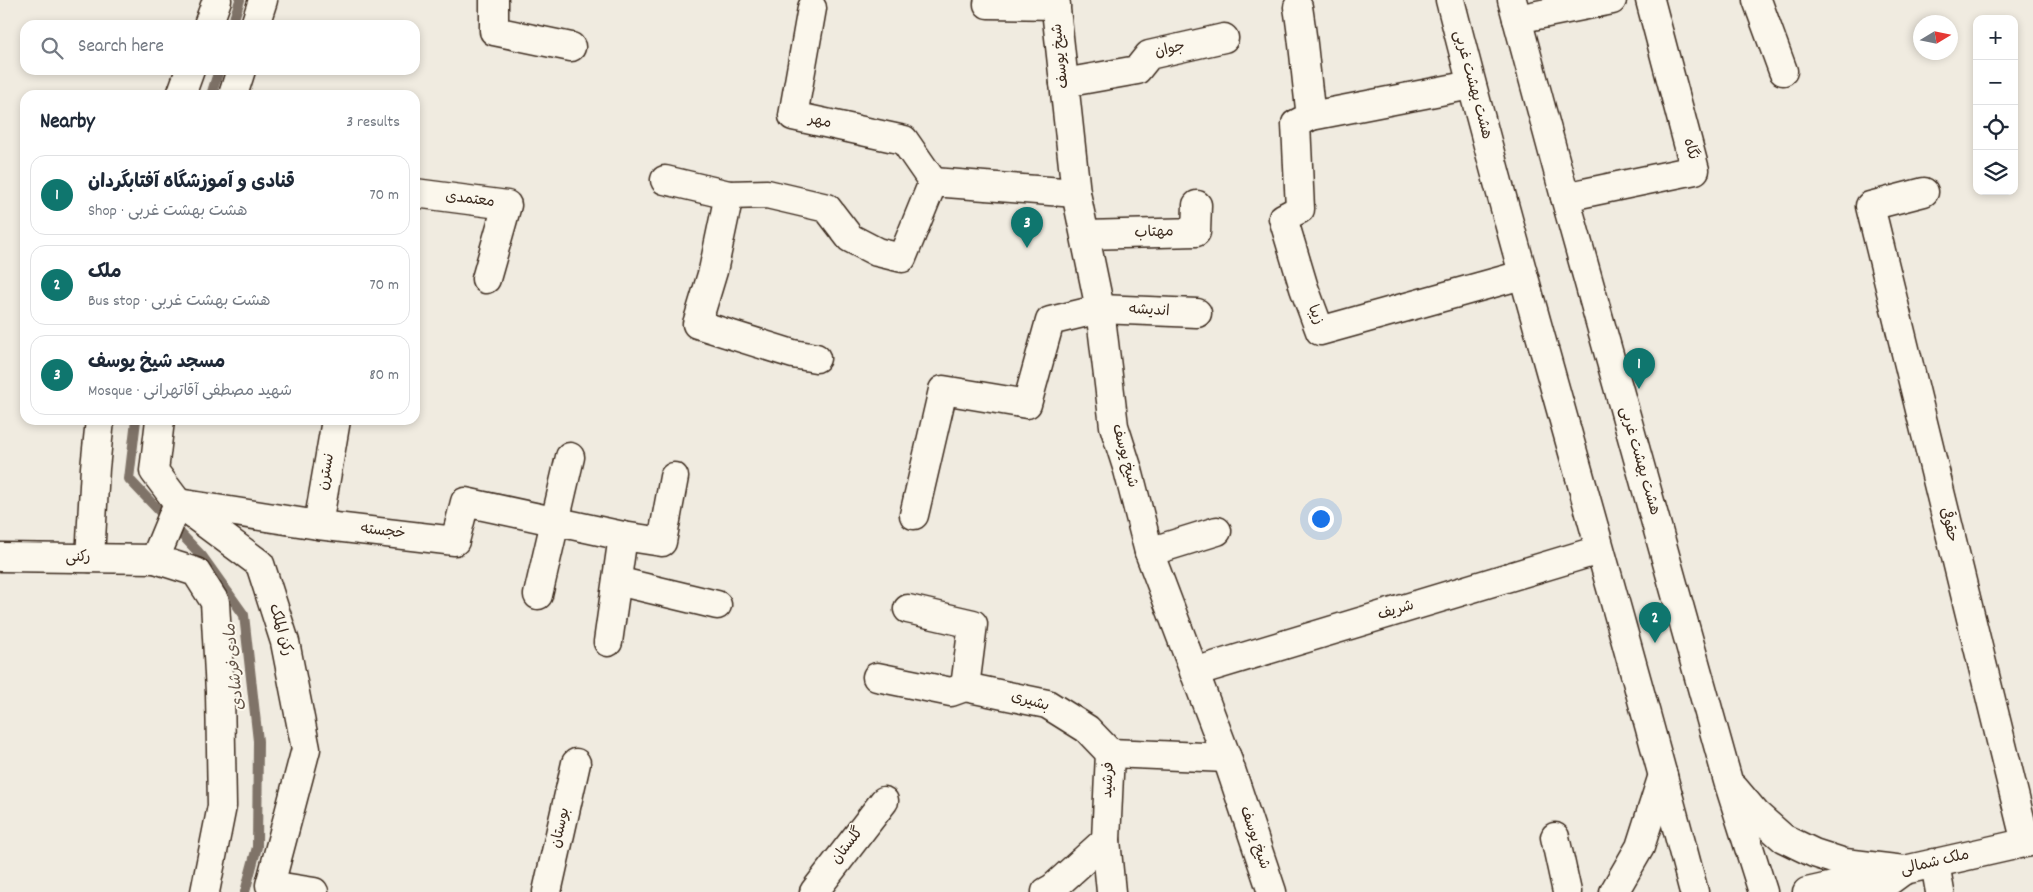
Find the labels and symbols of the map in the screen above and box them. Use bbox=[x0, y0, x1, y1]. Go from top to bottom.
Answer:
north arrow bbox=[1913, 15, 1958, 60]
street label: شیخ یوسف bbox=[1047, 22, 1075, 90]
street label: هشت بهشت غربی bbox=[1447, 28, 1497, 142]
street label: جوان bbox=[1153, 36, 1187, 64]
street label: مهر bbox=[805, 108, 833, 135]
street label: نگاه bbox=[1677, 136, 1703, 162]
street label: معتمدی bbox=[444, 186, 496, 214]
pin: 3 bbox=[1011, 207, 1043, 248]
street label: مهتاب bbox=[1134, 221, 1174, 245]
street label: اندیشه bbox=[1128, 299, 1170, 323]
street label: زیبا bbox=[1301, 302, 1329, 328]
pin: 1 bbox=[1623, 348, 1655, 389]
street label: هشت بهشت غربی bbox=[1613, 404, 1665, 518]
street label: شیخ یوسف bbox=[1105, 422, 1143, 490]
street label: نسترن bbox=[313, 452, 341, 492]
street label: حقوقی bbox=[1933, 505, 1965, 545]
your location bbox=[1308, 506, 1334, 532]
street label: خجسته bbox=[359, 518, 407, 546]
street label: رکنی bbox=[65, 547, 91, 569]
street label: شریف bbox=[1375, 595, 1417, 627]
street label: رکن الملک bbox=[262, 601, 298, 659]
pin: 2 bbox=[1639, 602, 1671, 643]
water label: مادی فرشادی bbox=[219, 622, 251, 712]
street label: بشیری bbox=[1008, 686, 1052, 718]
street label: فرشید bbox=[1097, 761, 1121, 799]
street label: شیخ یوسف bbox=[1233, 804, 1275, 872]
street label: بوستان bbox=[546, 806, 576, 850]
street label: گلستان bbox=[826, 823, 870, 869]
street label: ملک شمالی bbox=[1899, 844, 1971, 882]

